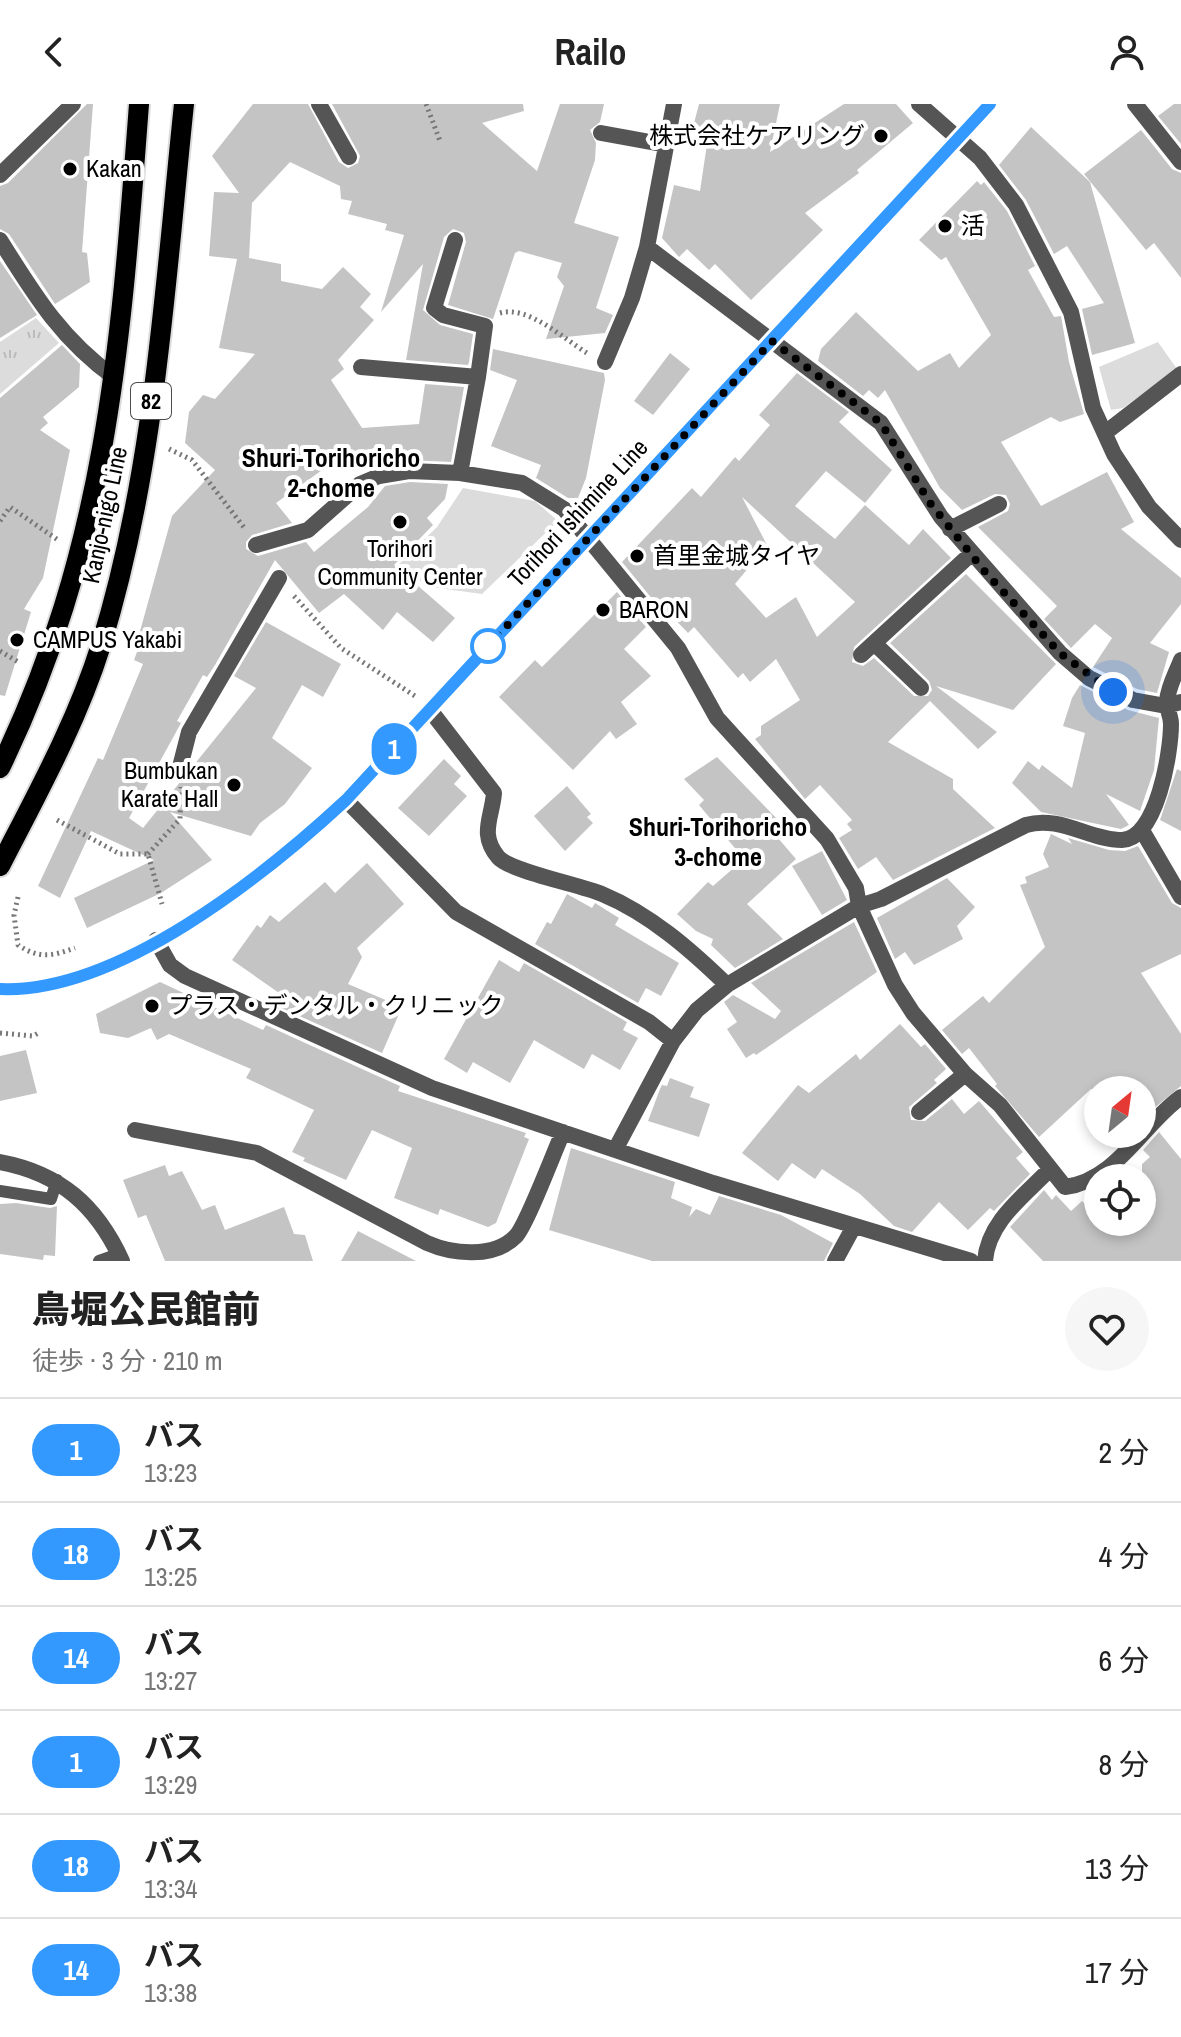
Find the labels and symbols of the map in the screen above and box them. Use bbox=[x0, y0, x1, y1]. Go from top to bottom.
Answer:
place label: 株式会社ケアリング bbox=[649, 119, 865, 151]
marker: 株式会社ケアリング bbox=[872, 127, 890, 145]
place label: Kakan bbox=[86, 152, 142, 184]
marker: Kakan bbox=[61, 160, 79, 178]
place label: 活 bbox=[961, 209, 985, 241]
marker: 活 bbox=[936, 217, 954, 235]
road number: 82 bbox=[131, 383, 171, 419]
street label: Torihori Ishimine Line bbox=[500, 431, 654, 593]
district label: Shuri-Torihoricho 2-chome bbox=[242, 440, 420, 505]
street label: Kanjo-nigo Line bbox=[74, 443, 134, 586]
marker: Torihori Community Center bbox=[391, 513, 409, 531]
place label: Torihori Community Center bbox=[317, 532, 483, 592]
place label: 首里金城タイヤ bbox=[653, 539, 820, 571]
marker: 首里金城タイヤ bbox=[628, 547, 646, 565]
place label: BARON bbox=[619, 593, 689, 625]
marker: BARON bbox=[594, 601, 612, 619]
place label: CAMPUS Yakabi bbox=[33, 623, 182, 655]
unlabelled marker bbox=[471, 629, 505, 663]
marker: CAMPUS Yakabi bbox=[8, 631, 26, 649]
your location bbox=[1093, 672, 1133, 712]
line badge: 1 bbox=[368, 723, 420, 775]
place label: Bumbukan Karate Hall bbox=[121, 754, 218, 814]
marker: Bumbukan Karate Hall bbox=[225, 776, 243, 794]
district label: Shuri-Torihoricho 3-chome bbox=[629, 809, 807, 874]
place label: プラス・デンタル・クリニック bbox=[168, 989, 504, 1021]
marker: プラス・デンタル・クリニック bbox=[143, 997, 161, 1015]
north arrow bbox=[1084, 1076, 1156, 1148]

